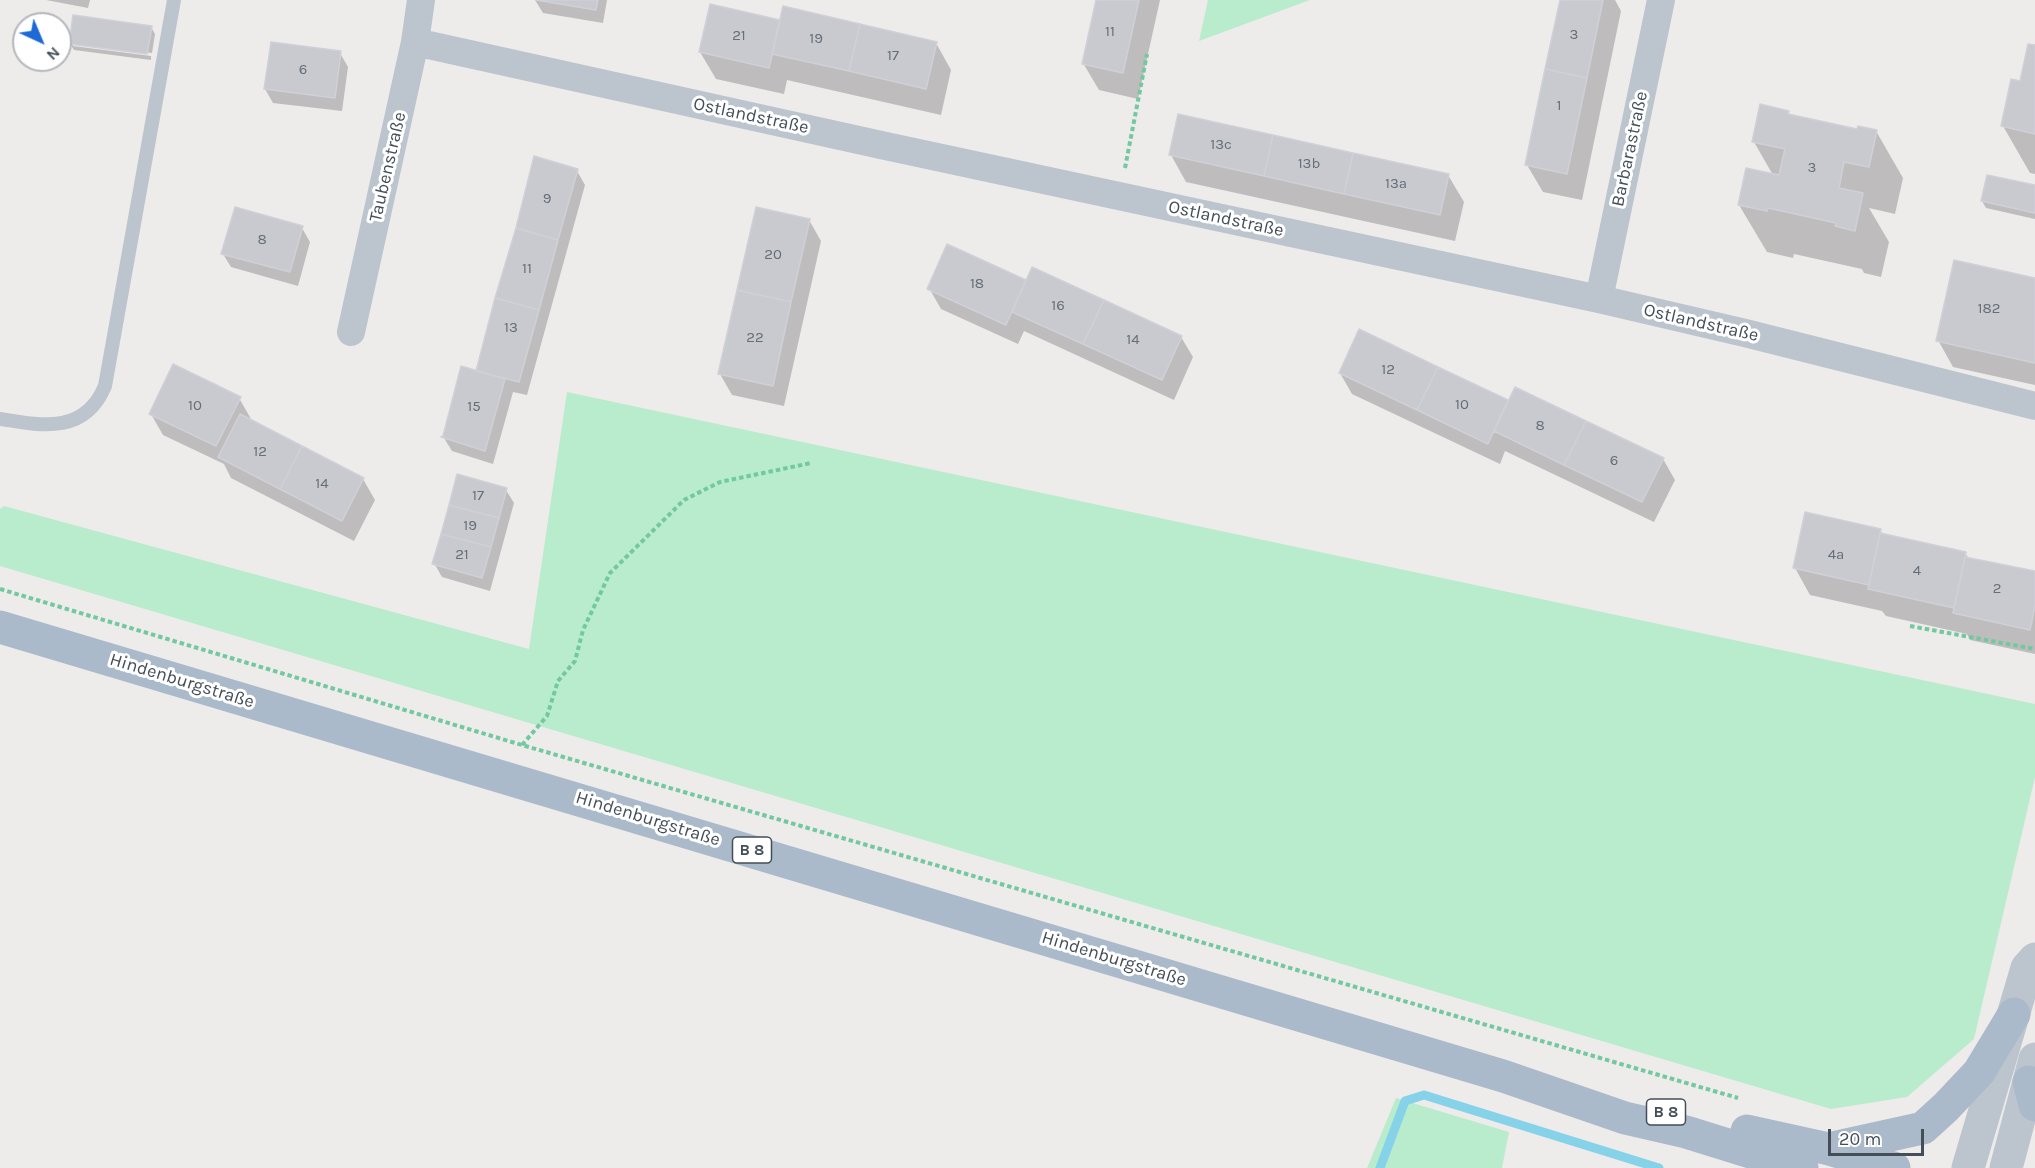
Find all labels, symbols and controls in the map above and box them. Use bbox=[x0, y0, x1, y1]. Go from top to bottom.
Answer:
north arrow bbox=[12, 12, 72, 72]
house number: 11 bbox=[1105, 23, 1115, 41]
house number: 3 bbox=[1570, 26, 1578, 44]
house number: 21 bbox=[732, 27, 746, 45]
house number: 19 bbox=[809, 30, 823, 48]
text: N bbox=[43, 43, 64, 65]
house number: 17 bbox=[887, 47, 899, 65]
house number: 6 bbox=[299, 61, 307, 79]
street label: Barbarastraße bbox=[1607, 89, 1653, 209]
street label: Ostlandstraße bbox=[691, 93, 811, 139]
house number: 1 bbox=[1557, 97, 1561, 115]
street label: Taubenstraße bbox=[365, 110, 411, 224]
house number: 13c bbox=[1210, 136, 1232, 154]
house number: 13b bbox=[1298, 155, 1320, 173]
house number: 3 bbox=[1808, 159, 1816, 177]
house number: 13a bbox=[1385, 175, 1407, 193]
house number: 9 bbox=[543, 190, 551, 208]
street label: Ostlandstraße bbox=[1166, 196, 1286, 242]
house number: 8 bbox=[257, 231, 267, 249]
house number: 20 bbox=[764, 246, 782, 264]
house number: 11 bbox=[522, 260, 532, 278]
house number: 18 bbox=[970, 275, 984, 293]
house number: 16 bbox=[1051, 297, 1065, 315]
street label: Ostlandstraße bbox=[1641, 299, 1761, 347]
house number: 182 bbox=[1978, 300, 2000, 318]
house number: 13 bbox=[504, 319, 518, 337]
house number: 22 bbox=[746, 329, 764, 347]
house number: 14 bbox=[1126, 331, 1140, 349]
house number: 12 bbox=[1381, 361, 1395, 379]
house number: 10 bbox=[1455, 396, 1469, 414]
house number: 10 bbox=[188, 397, 202, 415]
house number: 15 bbox=[467, 398, 481, 416]
house number: 8 bbox=[1535, 417, 1545, 435]
house number: 12 bbox=[253, 443, 267, 461]
house number: 6 bbox=[1610, 452, 1618, 470]
house number: 14 bbox=[315, 475, 329, 493]
house number: 17 bbox=[472, 487, 484, 505]
house number: 19 bbox=[463, 517, 477, 535]
house number: 21 bbox=[455, 546, 469, 564]
house number: 4a bbox=[1828, 546, 1844, 564]
house number: 4 bbox=[1913, 562, 1921, 580]
house number: 2 bbox=[1993, 580, 2001, 598]
street label: Hindenburgstraße bbox=[107, 649, 257, 713]
street label: Hindenburgstraße bbox=[573, 787, 723, 851]
road number: B 8 bbox=[732, 837, 771, 863]
street label: Hindenburgstraße bbox=[1039, 927, 1189, 991]
road number: B 8 bbox=[1646, 1099, 1686, 1125]
scale bar bbox=[1831, 1117, 1927, 1155]
text: 20 m bbox=[1839, 1128, 1881, 1150]

